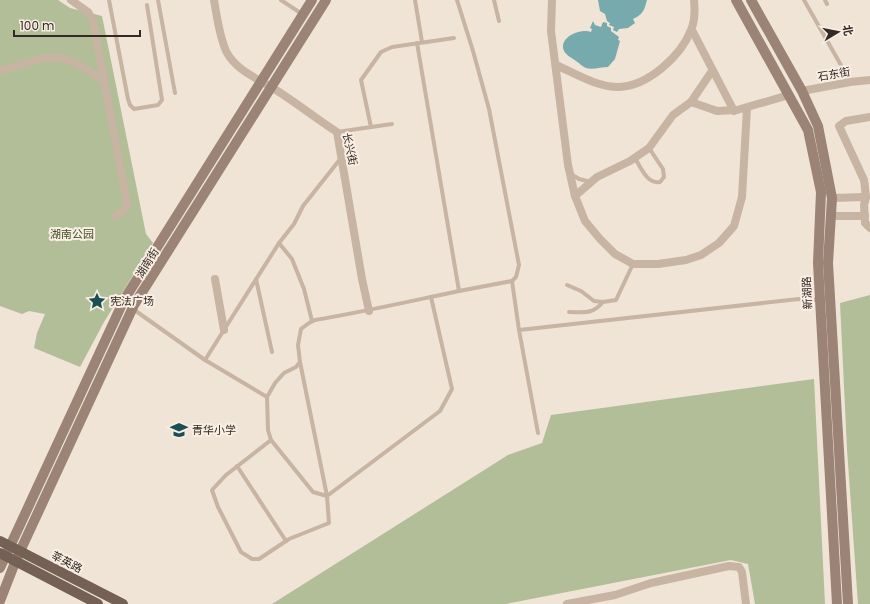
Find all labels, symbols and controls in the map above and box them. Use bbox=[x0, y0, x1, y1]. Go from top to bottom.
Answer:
scale bar bbox=[14, 12, 140, 38]
north arrow bbox=[818, 12, 858, 52]
text: 100 m bbox=[20, 17, 54, 34]
text: 北 bbox=[839, 23, 857, 37]
street label: 石东街 bbox=[816, 63, 852, 85]
street label: 长兴街 bbox=[339, 131, 361, 167]
park label: 湖南公园 bbox=[50, 226, 94, 242]
street label: 湖南街 bbox=[131, 245, 163, 281]
street label: 新湖路 bbox=[798, 276, 816, 310]
place icon: 宪法广场 bbox=[87, 291, 107, 311]
place label: 宪法广场 bbox=[110, 293, 154, 309]
school or university icon: 青华小学 bbox=[169, 420, 189, 440]
place label: 青华小学 bbox=[192, 422, 236, 438]
street label: 莘英路 bbox=[49, 547, 85, 577]

